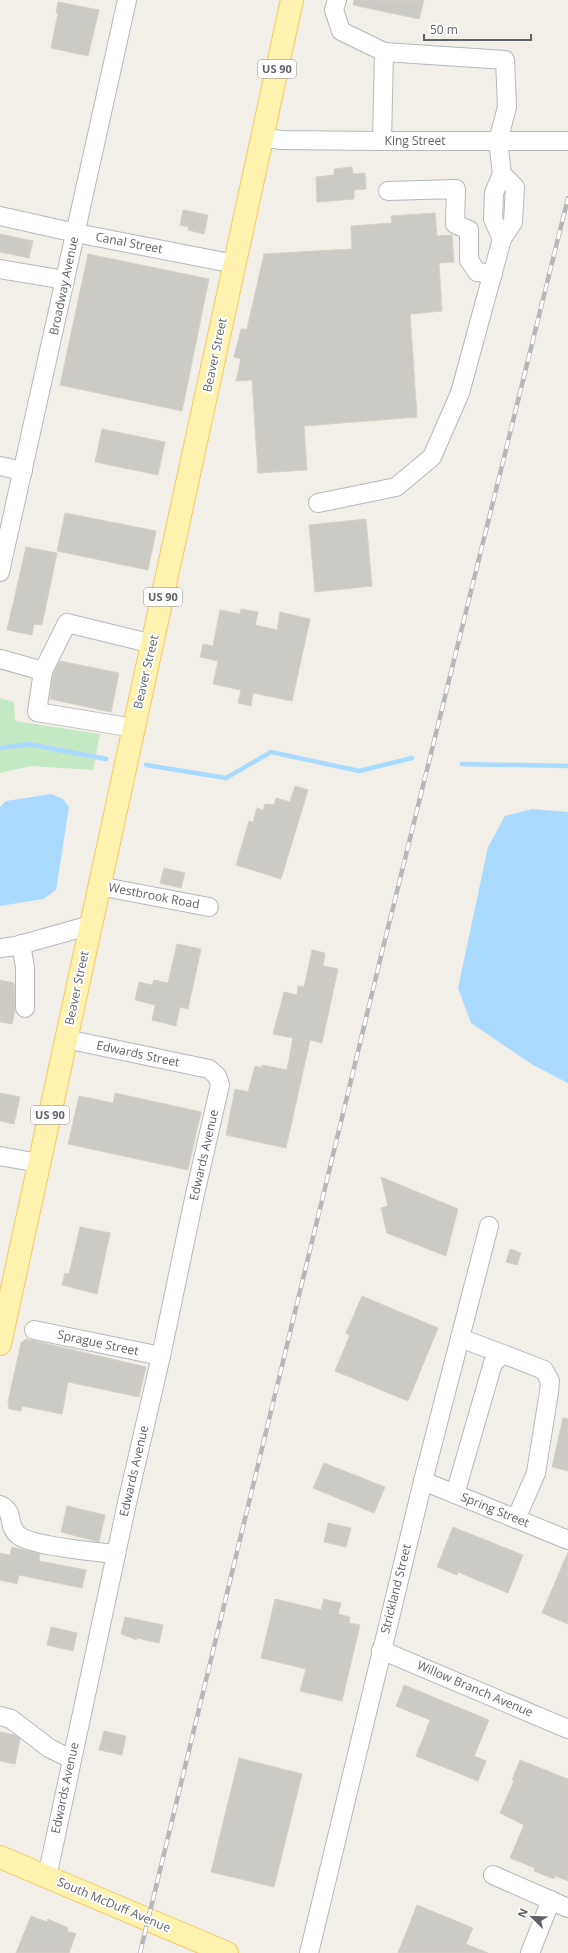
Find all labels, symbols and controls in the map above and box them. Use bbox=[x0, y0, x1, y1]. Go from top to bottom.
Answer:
scale bar bbox=[424, 16, 531, 42]
text: 50 m bbox=[430, 21, 458, 38]
road number: US 90 bbox=[258, 60, 296, 78]
street label: King Street bbox=[385, 132, 445, 149]
street label: Canal Street bbox=[94, 228, 164, 257]
street label: Broadway Avenue bbox=[45, 235, 82, 337]
street label: Beaver Street bbox=[198, 316, 231, 394]
road number: US 90 bbox=[144, 588, 182, 606]
street label: Beaver Street bbox=[129, 633, 162, 711]
street label: Westbrook Road bbox=[107, 878, 201, 913]
street label: Beaver Street bbox=[60, 949, 93, 1027]
street label: Edwards Street bbox=[95, 1036, 181, 1071]
road number: US 90 bbox=[31, 1106, 69, 1124]
street label: Edwards Avenue bbox=[185, 1107, 222, 1202]
street label: Sprague Street bbox=[56, 1326, 140, 1359]
street label: Edwards Avenue bbox=[115, 1423, 152, 1518]
street label: Spring Street bbox=[458, 1488, 532, 1531]
street label: Strickland Street bbox=[376, 1542, 415, 1636]
street label: Willow Branch Avenue bbox=[415, 1656, 536, 1721]
street label: Edwards Avenue bbox=[47, 1740, 83, 1835]
street label: South McDuff Avenue bbox=[55, 1873, 174, 1936]
north arrow bbox=[512, 1897, 552, 1937]
text: N bbox=[514, 1906, 531, 1920]

